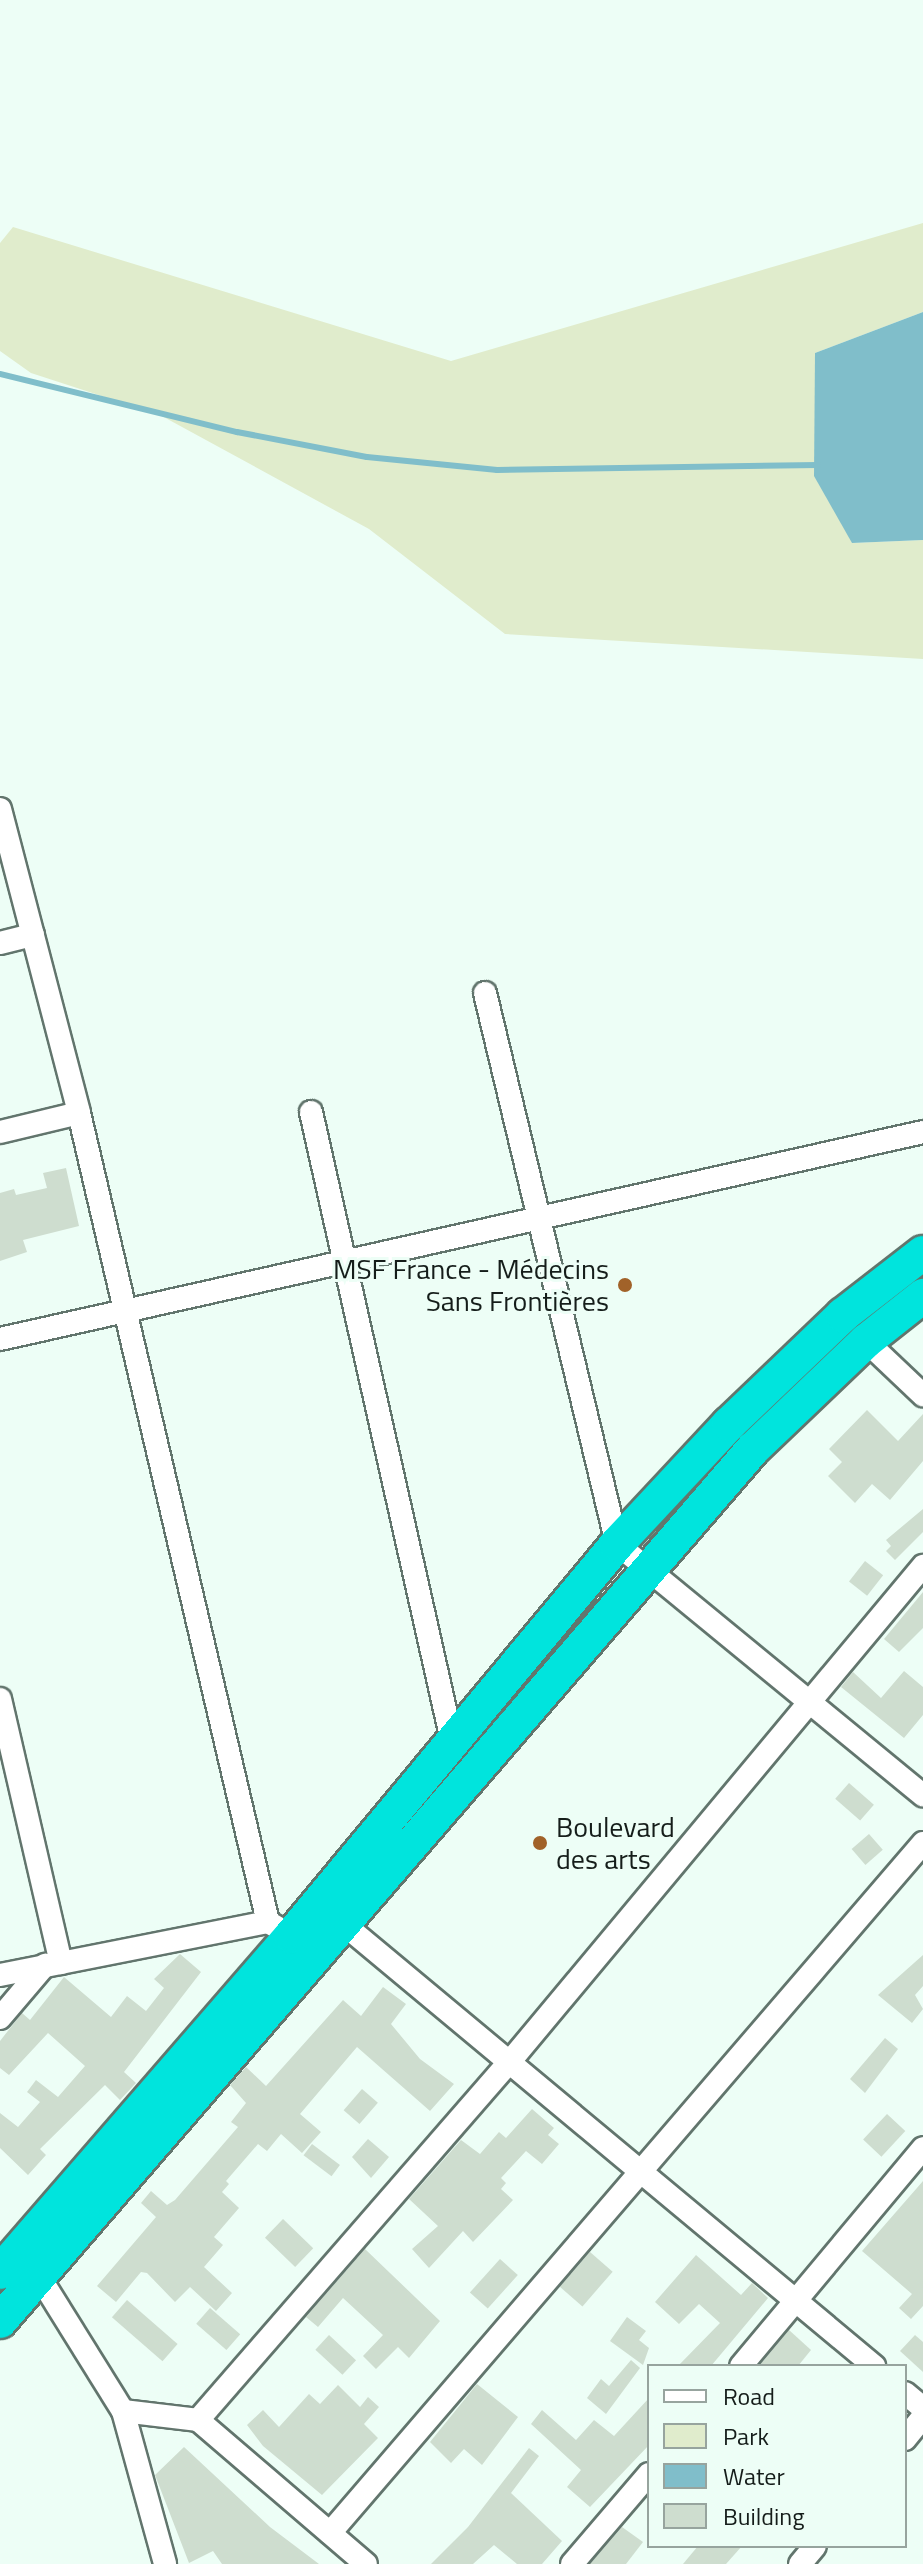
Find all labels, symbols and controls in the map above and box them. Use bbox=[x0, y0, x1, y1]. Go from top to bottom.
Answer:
place label: MSF France - Médecins Sans Frontières bbox=[333, 1252, 609, 1318]
marker: MSF France - Médecins Sans Frontières bbox=[616, 1276, 634, 1294]
place label: Boulevard des arts bbox=[556, 1810, 675, 1876]
marker: Boulevard des arts bbox=[531, 1834, 549, 1852]
legend bbox=[647, 2364, 907, 2548]
text: Road bbox=[723, 2378, 775, 2414]
text: Park bbox=[723, 2418, 769, 2454]
text: Water bbox=[723, 2458, 785, 2494]
text: Building bbox=[723, 2498, 805, 2534]

